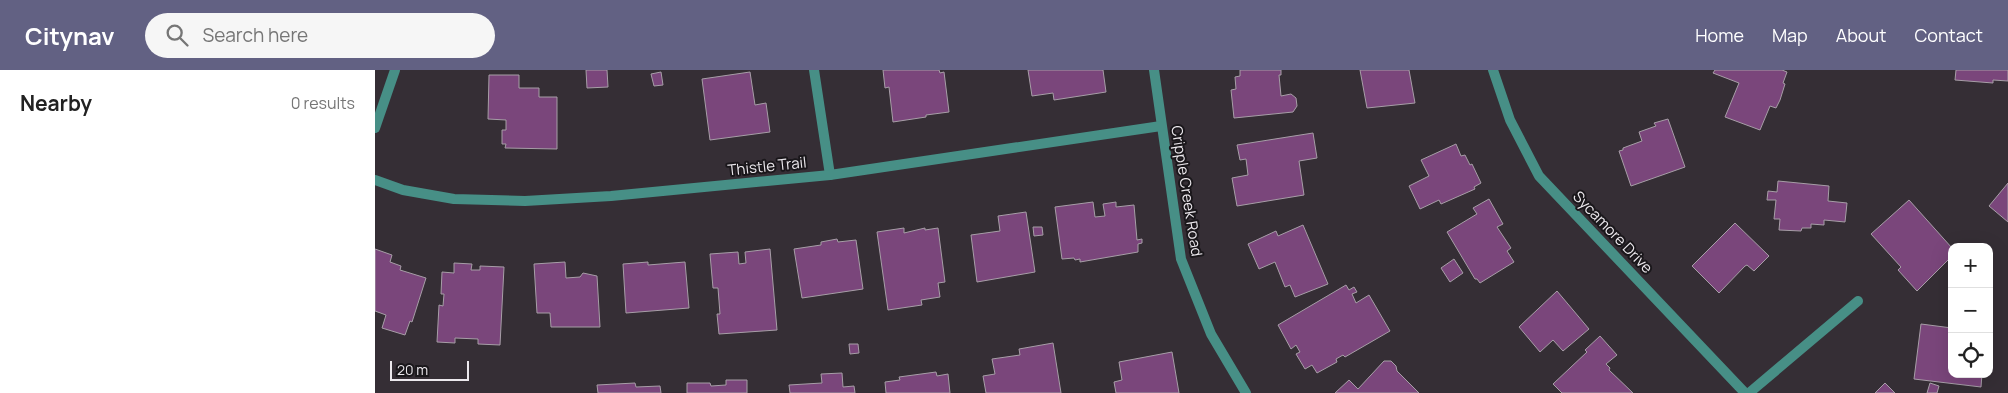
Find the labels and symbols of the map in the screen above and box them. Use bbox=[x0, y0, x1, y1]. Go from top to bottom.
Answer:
street label: Cripple Creek Road bbox=[1166, 124, 1208, 258]
street label: Thistle Trail bbox=[727, 151, 807, 181]
street label: Sycamore Drive bbox=[1568, 186, 1658, 278]
scale bar bbox=[390, 358, 469, 381]

